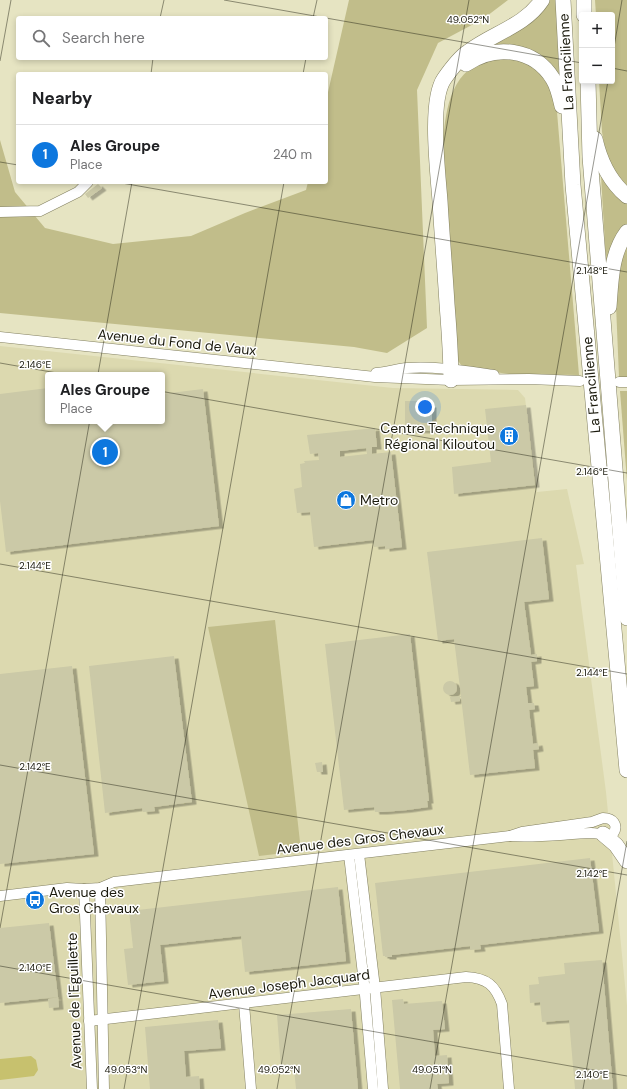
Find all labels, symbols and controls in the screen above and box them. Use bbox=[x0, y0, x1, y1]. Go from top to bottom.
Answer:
map controls bbox=[579, 12, 615, 84]
button: + bbox=[579, 12, 615, 48]
text: 49.052°N bbox=[447, 13, 489, 26]
street label: La Francilienne bbox=[554, 13, 578, 111]
search box bbox=[16, 16, 328, 60]
icon: search bbox=[30, 27, 52, 49]
text: Search here bbox=[62, 28, 145, 48]
button: − bbox=[579, 48, 615, 84]
text: Nearby bbox=[32, 87, 92, 109]
text: Ales Groupe bbox=[70, 136, 160, 156]
text: 1 bbox=[43, 146, 47, 163]
text: 240 m bbox=[273, 146, 312, 163]
text: Place bbox=[70, 156, 102, 173]
text: 2.148°E bbox=[576, 264, 608, 277]
street label: Avenue du Fond de Vaux bbox=[97, 325, 257, 359]
street label: La Francilienne bbox=[578, 336, 604, 434]
text: 2.146°E bbox=[19, 358, 51, 371]
popup bbox=[45, 372, 165, 424]
text: Ales Groupe bbox=[60, 380, 150, 400]
your location bbox=[415, 397, 435, 417]
text: Place bbox=[60, 400, 92, 417]
place label: Centre Technique Régional Kiloutou bbox=[380, 419, 495, 453]
building icon: Centre Technique Régional Kiloutou bbox=[498, 425, 520, 447]
pin: 1 bbox=[92, 437, 118, 467]
text: 2.146°E bbox=[576, 465, 608, 478]
shop icon: Metro bbox=[335, 489, 357, 511]
place label: Metro bbox=[360, 491, 398, 509]
text: 2.144°E bbox=[19, 559, 51, 572]
text: 2.144°E bbox=[576, 666, 608, 679]
text: 2.142°E bbox=[19, 760, 51, 773]
street label: Avenue des Gros Chevaux bbox=[275, 820, 445, 858]
text: 2.142°E bbox=[576, 867, 608, 880]
place label: Avenue des Gros Chevaux bbox=[49, 883, 139, 917]
bus stop icon: Avenue des Gros Chevaux bbox=[24, 889, 46, 911]
street label: Avenue de l'Eguillette bbox=[63, 932, 85, 1070]
text: 2.140°E bbox=[19, 961, 52, 974]
street label: Avenue Joseph Jacquard bbox=[207, 965, 371, 1003]
text: 49.053°N bbox=[105, 1063, 147, 1076]
text: 49.052°N bbox=[258, 1063, 300, 1076]
text: 49.051°N bbox=[412, 1063, 452, 1076]
text: 2.140°E bbox=[576, 1068, 609, 1081]

